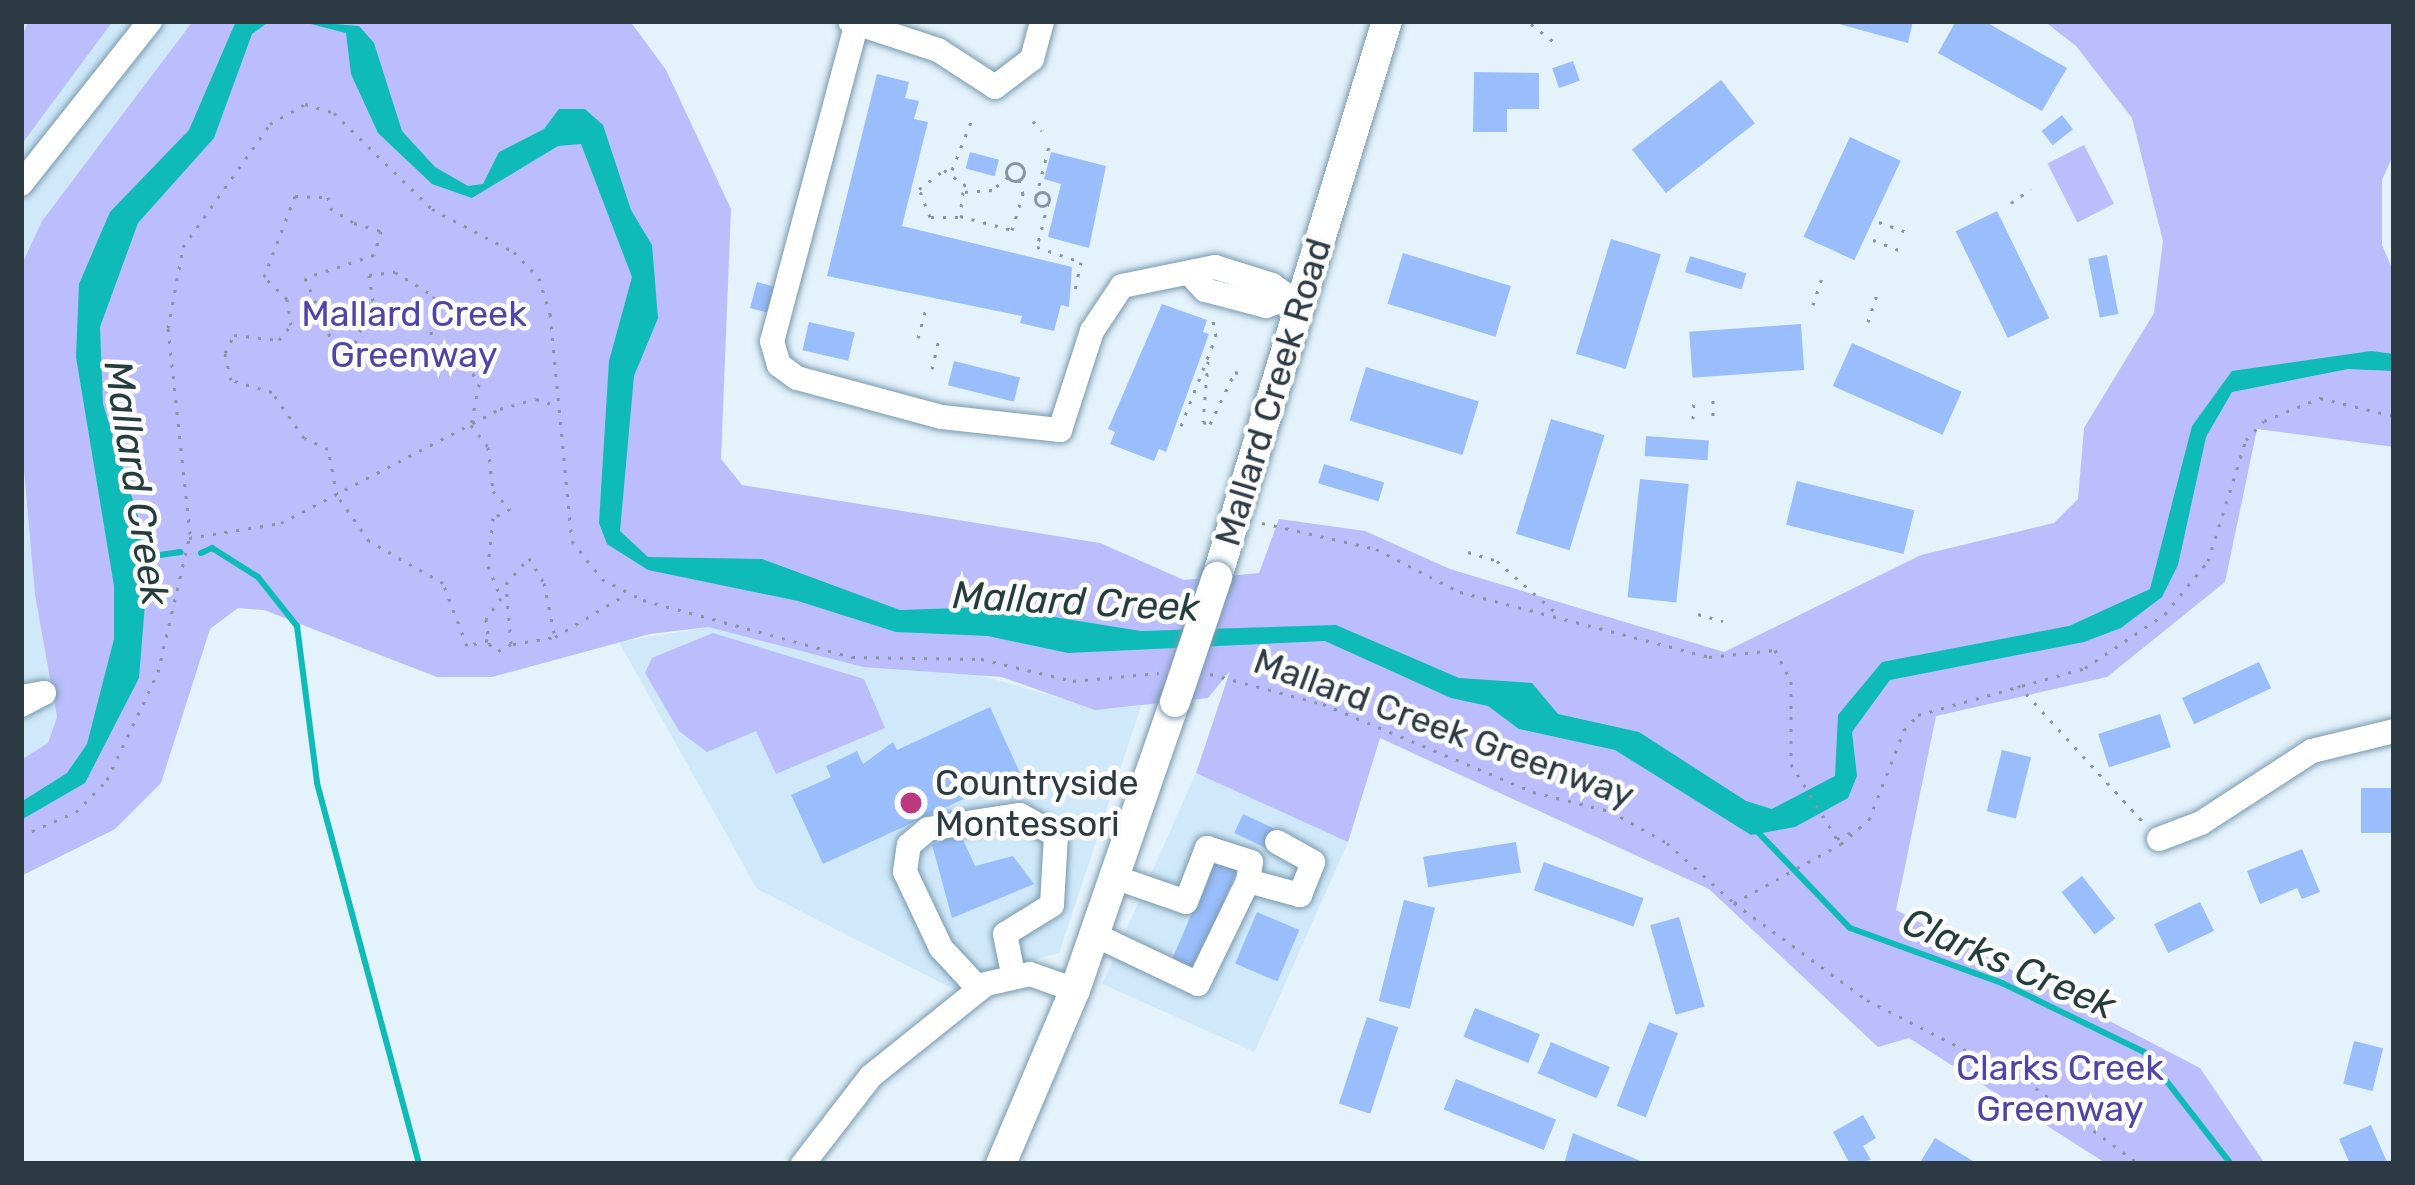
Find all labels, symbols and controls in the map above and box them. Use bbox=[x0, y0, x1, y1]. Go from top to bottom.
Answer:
street label: Mallard Creek Road bbox=[1206, 233, 1340, 551]
park label: Mallard Creek Greenway bbox=[301, 291, 527, 376]
water label: Mallard Creek bbox=[94, 357, 178, 609]
water label: Mallard Creek bbox=[951, 572, 1201, 632]
street label: Mallard Creek Greenway bbox=[1248, 639, 1640, 817]
place label: Countryside Montessori bbox=[935, 760, 1139, 845]
marker: Countryside Montessori bbox=[898, 790, 924, 816]
water label: Clarks Creek bbox=[1895, 898, 2123, 1030]
park label: Clarks Creek Greenway bbox=[1956, 1045, 2164, 1130]

